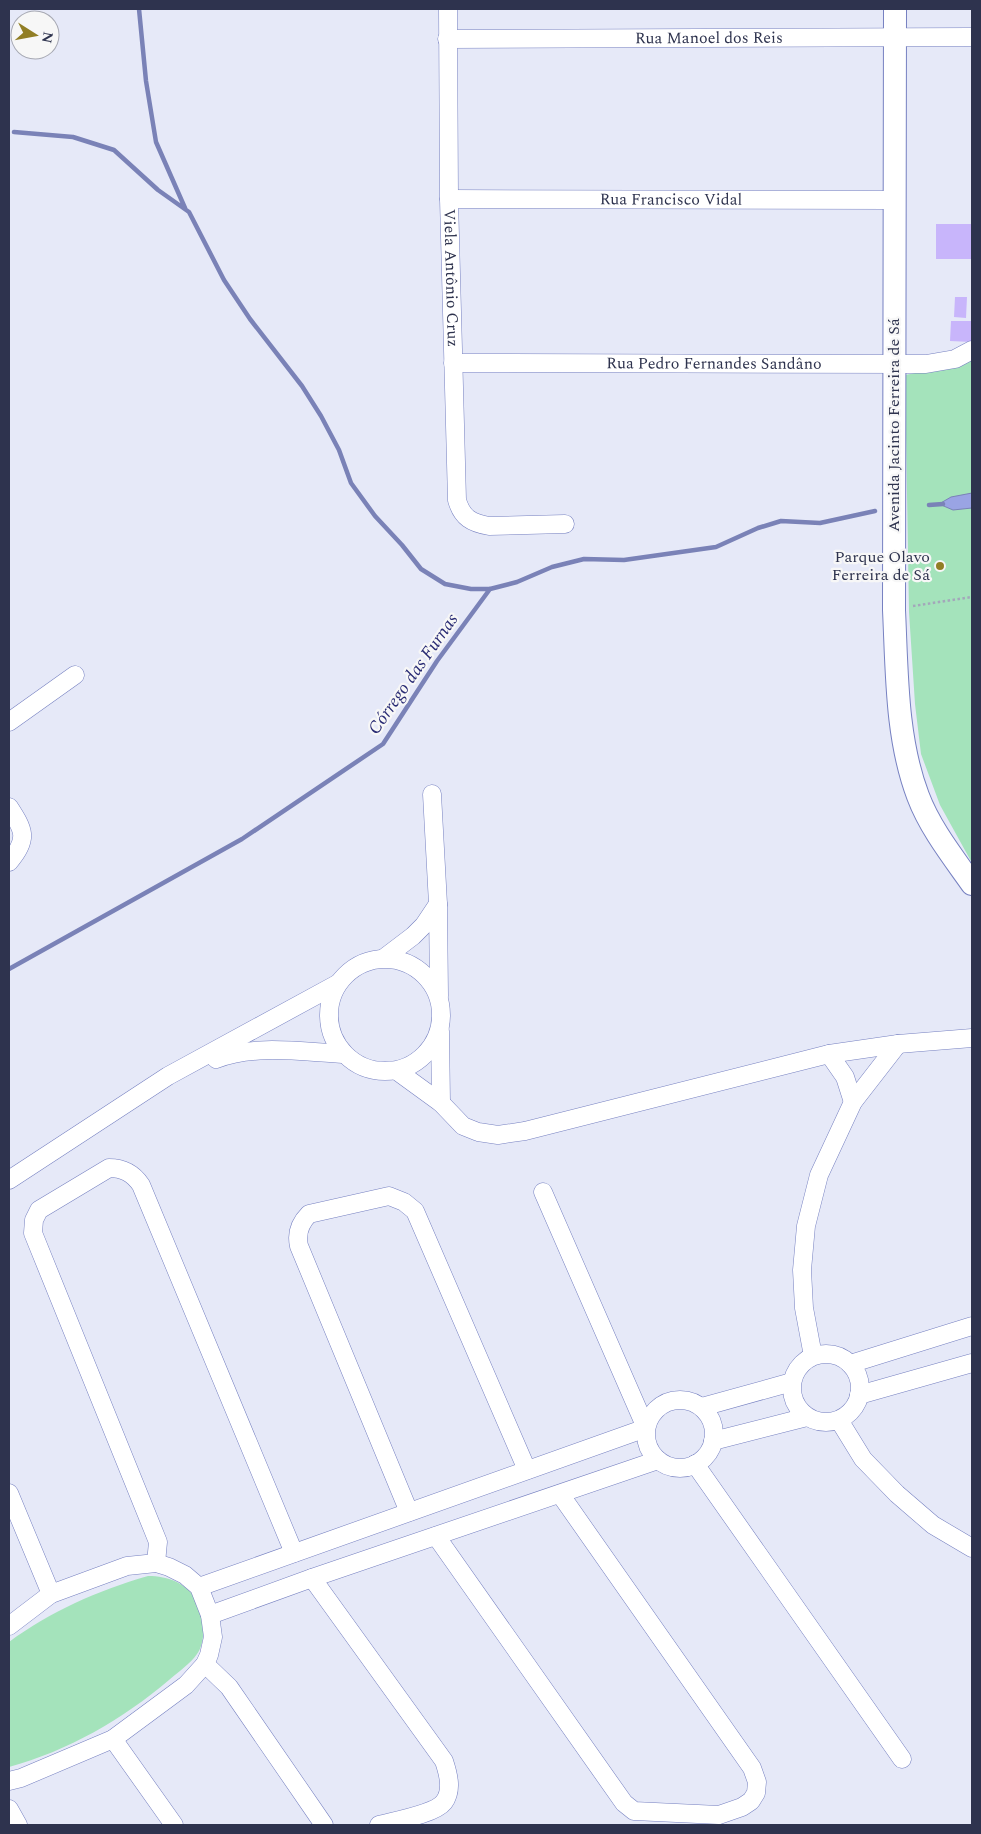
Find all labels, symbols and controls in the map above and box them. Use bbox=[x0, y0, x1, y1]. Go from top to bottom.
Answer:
north arrow bbox=[10, 10, 60, 60]
street label: Rua Manoel dos Reis bbox=[635, 26, 783, 50]
text: N bbox=[36, 30, 59, 45]
street label: Rua Francisco Vidal bbox=[600, 187, 742, 212]
street label: Viela Antônio Cruz bbox=[437, 208, 465, 347]
street label: Avenida Jacinto Ferreira de Sá bbox=[882, 318, 906, 532]
street label: Rua Pedro Fernandes Sandâno bbox=[606, 351, 822, 376]
place label: Parque Olavo Ferreira de Sá bbox=[832, 545, 930, 587]
marker: Parque Olavo Ferreira de Sá bbox=[934, 560, 946, 572]
water label: Córrego das Furnas bbox=[361, 607, 465, 740]

